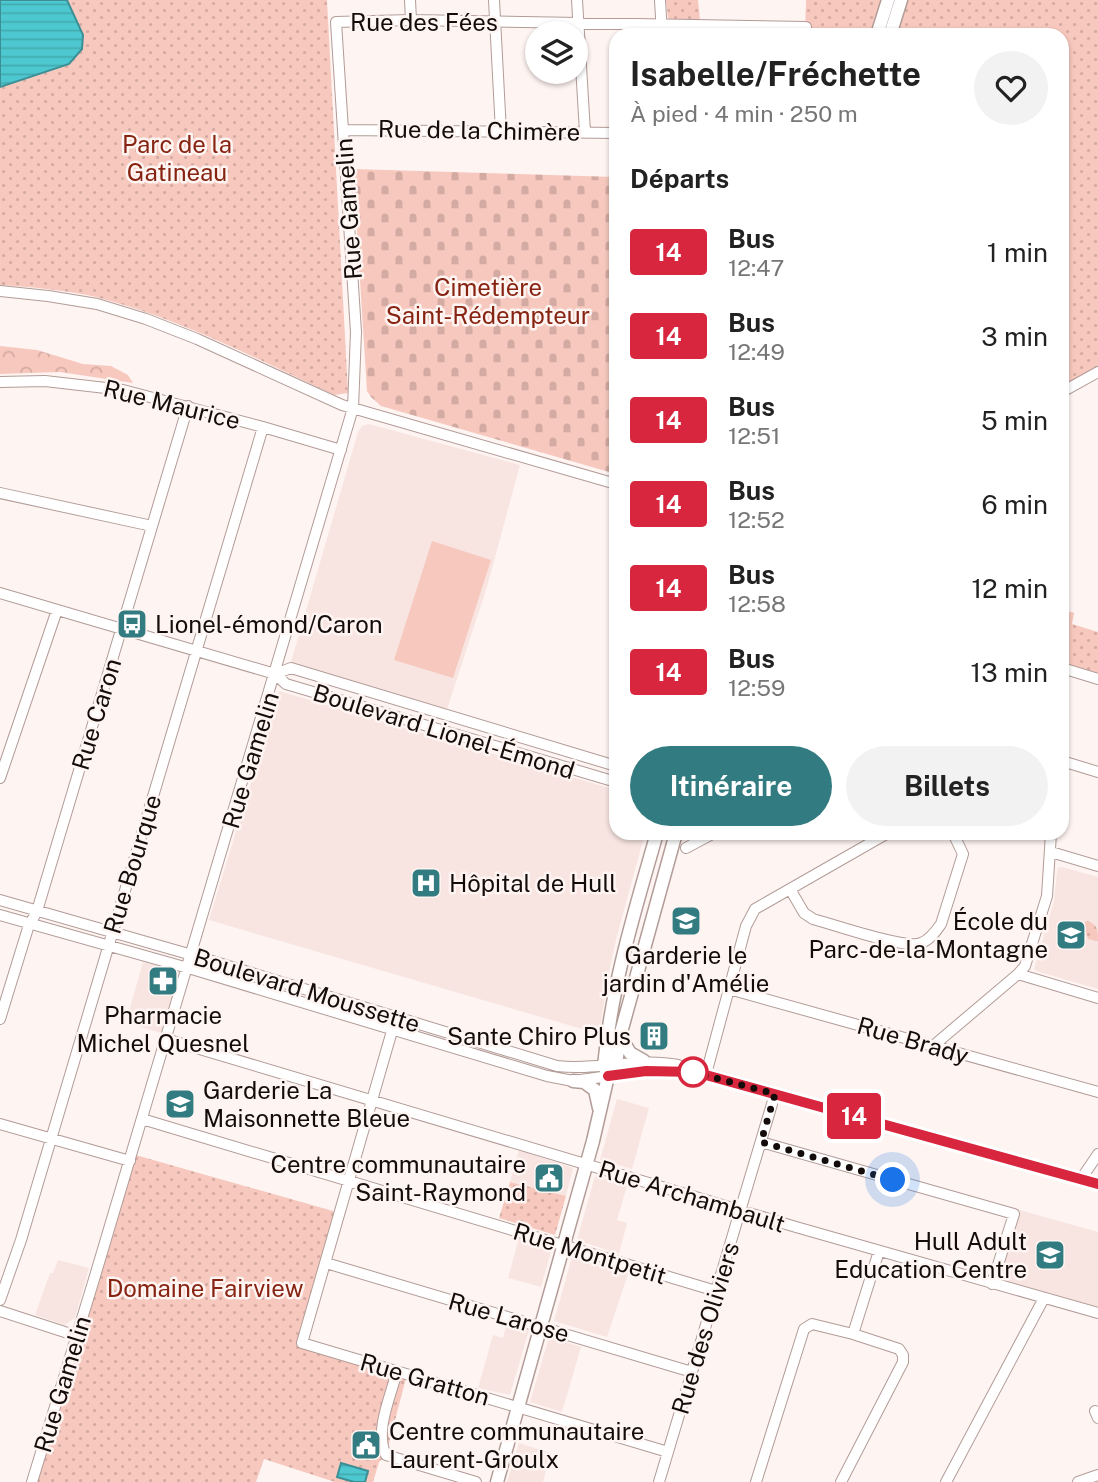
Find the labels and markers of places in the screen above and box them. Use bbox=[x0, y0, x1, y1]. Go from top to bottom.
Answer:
bus stop icon: Lionel-émond/Caron bbox=[115, 607, 149, 641]
place label: Lionel-émond/Caron bbox=[155, 610, 383, 638]
hospital icon: Hôpital de Hull bbox=[409, 866, 443, 900]
place label: Hôpital de Hull bbox=[449, 869, 617, 897]
school or university icon: Garderie le jardin d'Amélie bbox=[669, 904, 703, 938]
place label: École du Parc-de-la-Montagne bbox=[808, 907, 1048, 963]
school or university icon: École du Parc-de-la-Montagne bbox=[1054, 918, 1088, 952]
place label: Garderie le jardin d'Amélie bbox=[602, 941, 769, 997]
pharmacy icon: Pharmacie Michel Quesnel bbox=[146, 964, 180, 998]
place label: Pharmacie Michel Quesnel bbox=[77, 1001, 249, 1057]
building icon: Sante Chiro Plus bbox=[637, 1019, 671, 1053]
place label: Sante Chiro Plus bbox=[447, 1022, 631, 1050]
unlabelled marker bbox=[678, 1057, 708, 1087]
place label: Garderie La Maisonnette Bleue bbox=[203, 1076, 410, 1132]
school or university icon: Garderie La Maisonnette Bleue bbox=[163, 1087, 197, 1121]
place label: Centre communautaire Saint-Raymond bbox=[271, 1150, 526, 1206]
public building icon: Centre communautaire Saint-Raymond bbox=[532, 1161, 566, 1195]
place label: Hull Adult Education Centre bbox=[834, 1227, 1027, 1283]
school or university icon: Hull Adult Education Centre bbox=[1033, 1238, 1067, 1272]
place label: Centre communautaire Laurent-Groulx bbox=[389, 1417, 644, 1473]
public building icon: Centre communautaire Laurent-Groulx bbox=[349, 1428, 383, 1462]

